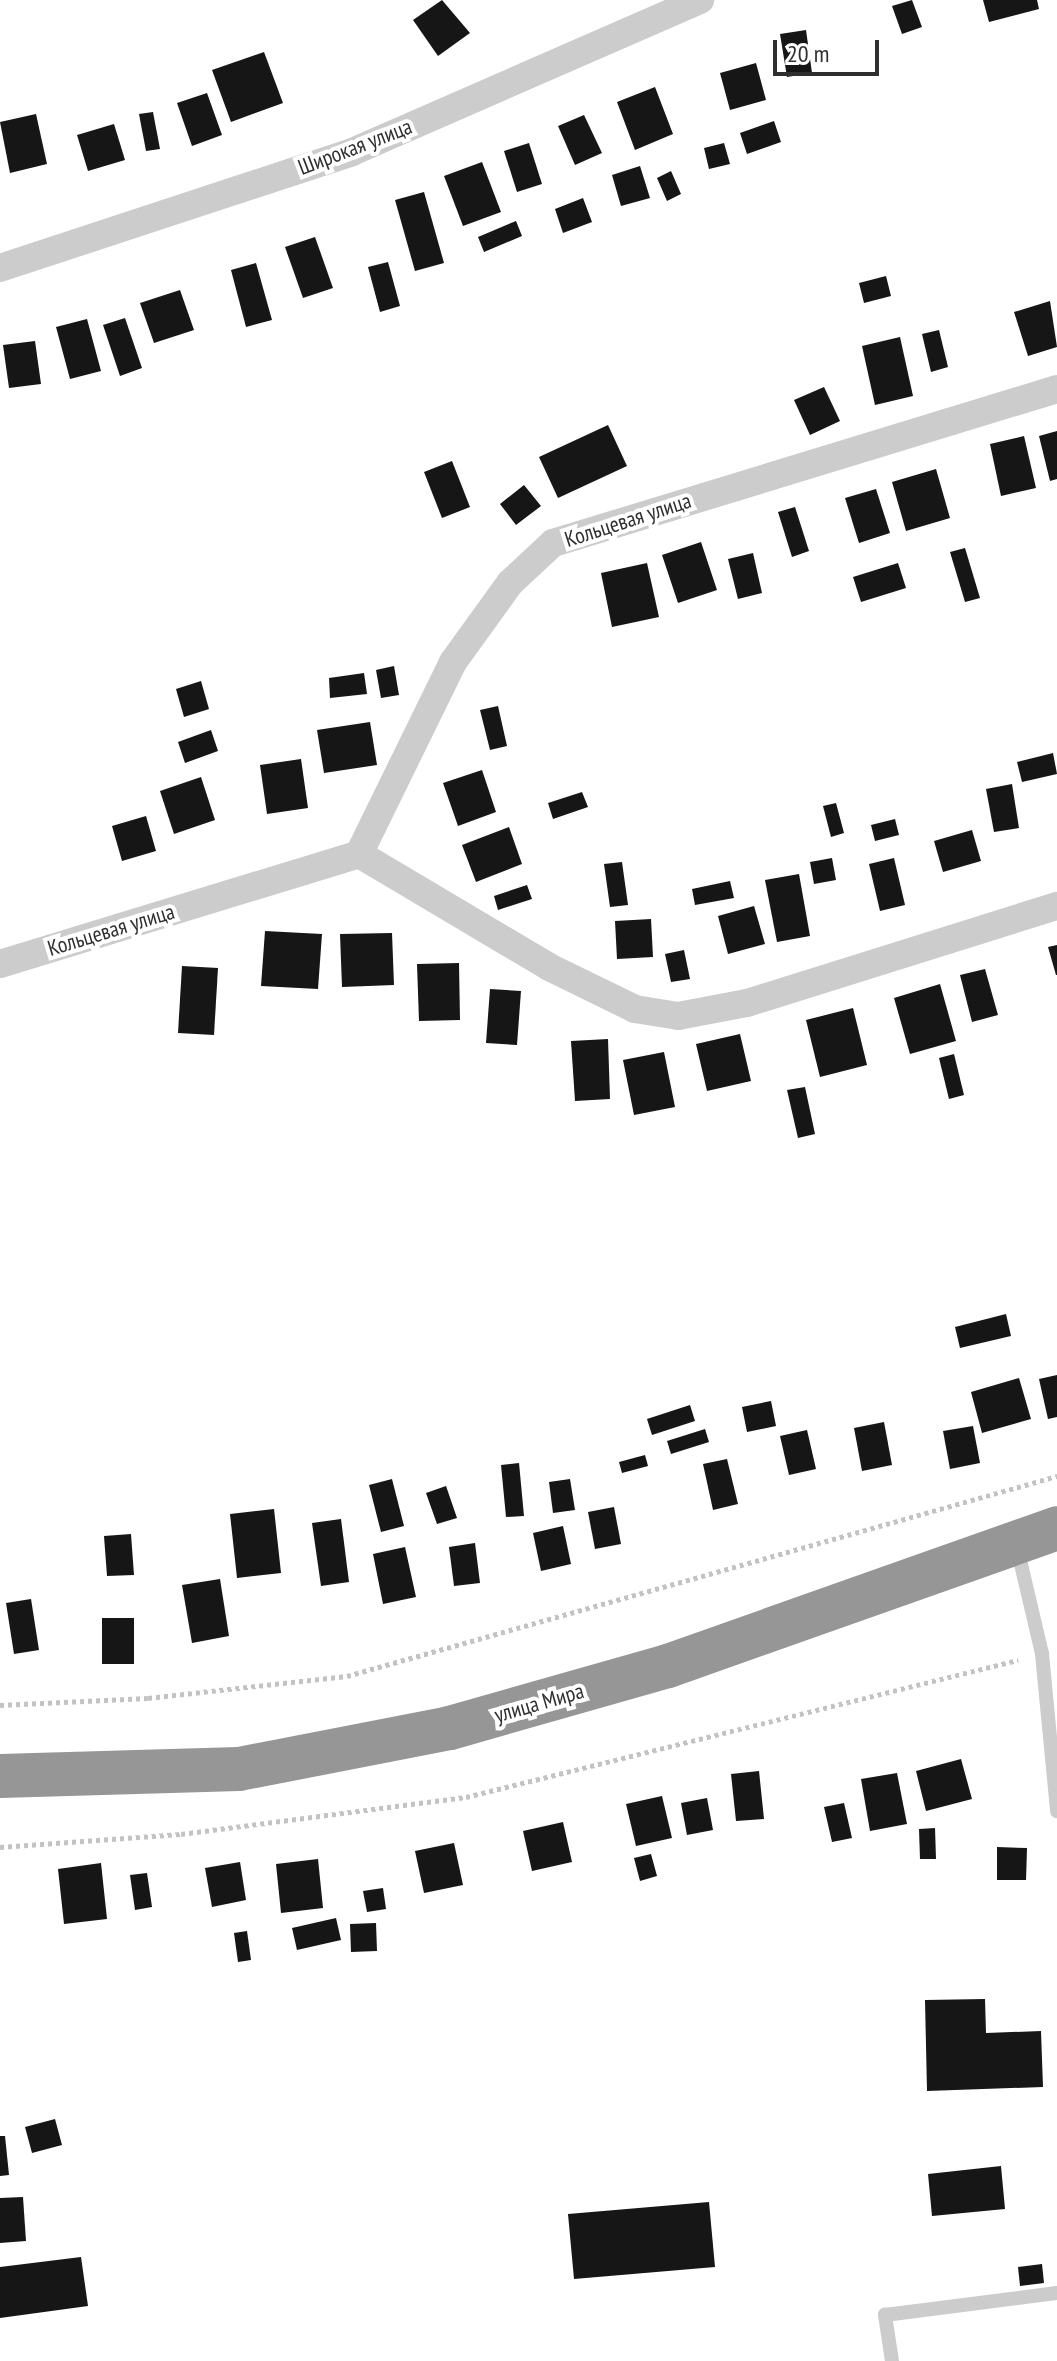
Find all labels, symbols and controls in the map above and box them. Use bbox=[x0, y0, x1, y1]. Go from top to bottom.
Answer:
scale bar bbox=[777, 24, 883, 74]
text: 20 m bbox=[787, 38, 829, 69]
street label: Широкая улица bbox=[294, 113, 416, 181]
street label: Кольцевая улица bbox=[561, 487, 695, 553]
street label: Кольцевая улица bbox=[44, 898, 178, 962]
street label: улица Мира bbox=[491, 1678, 587, 1728]

